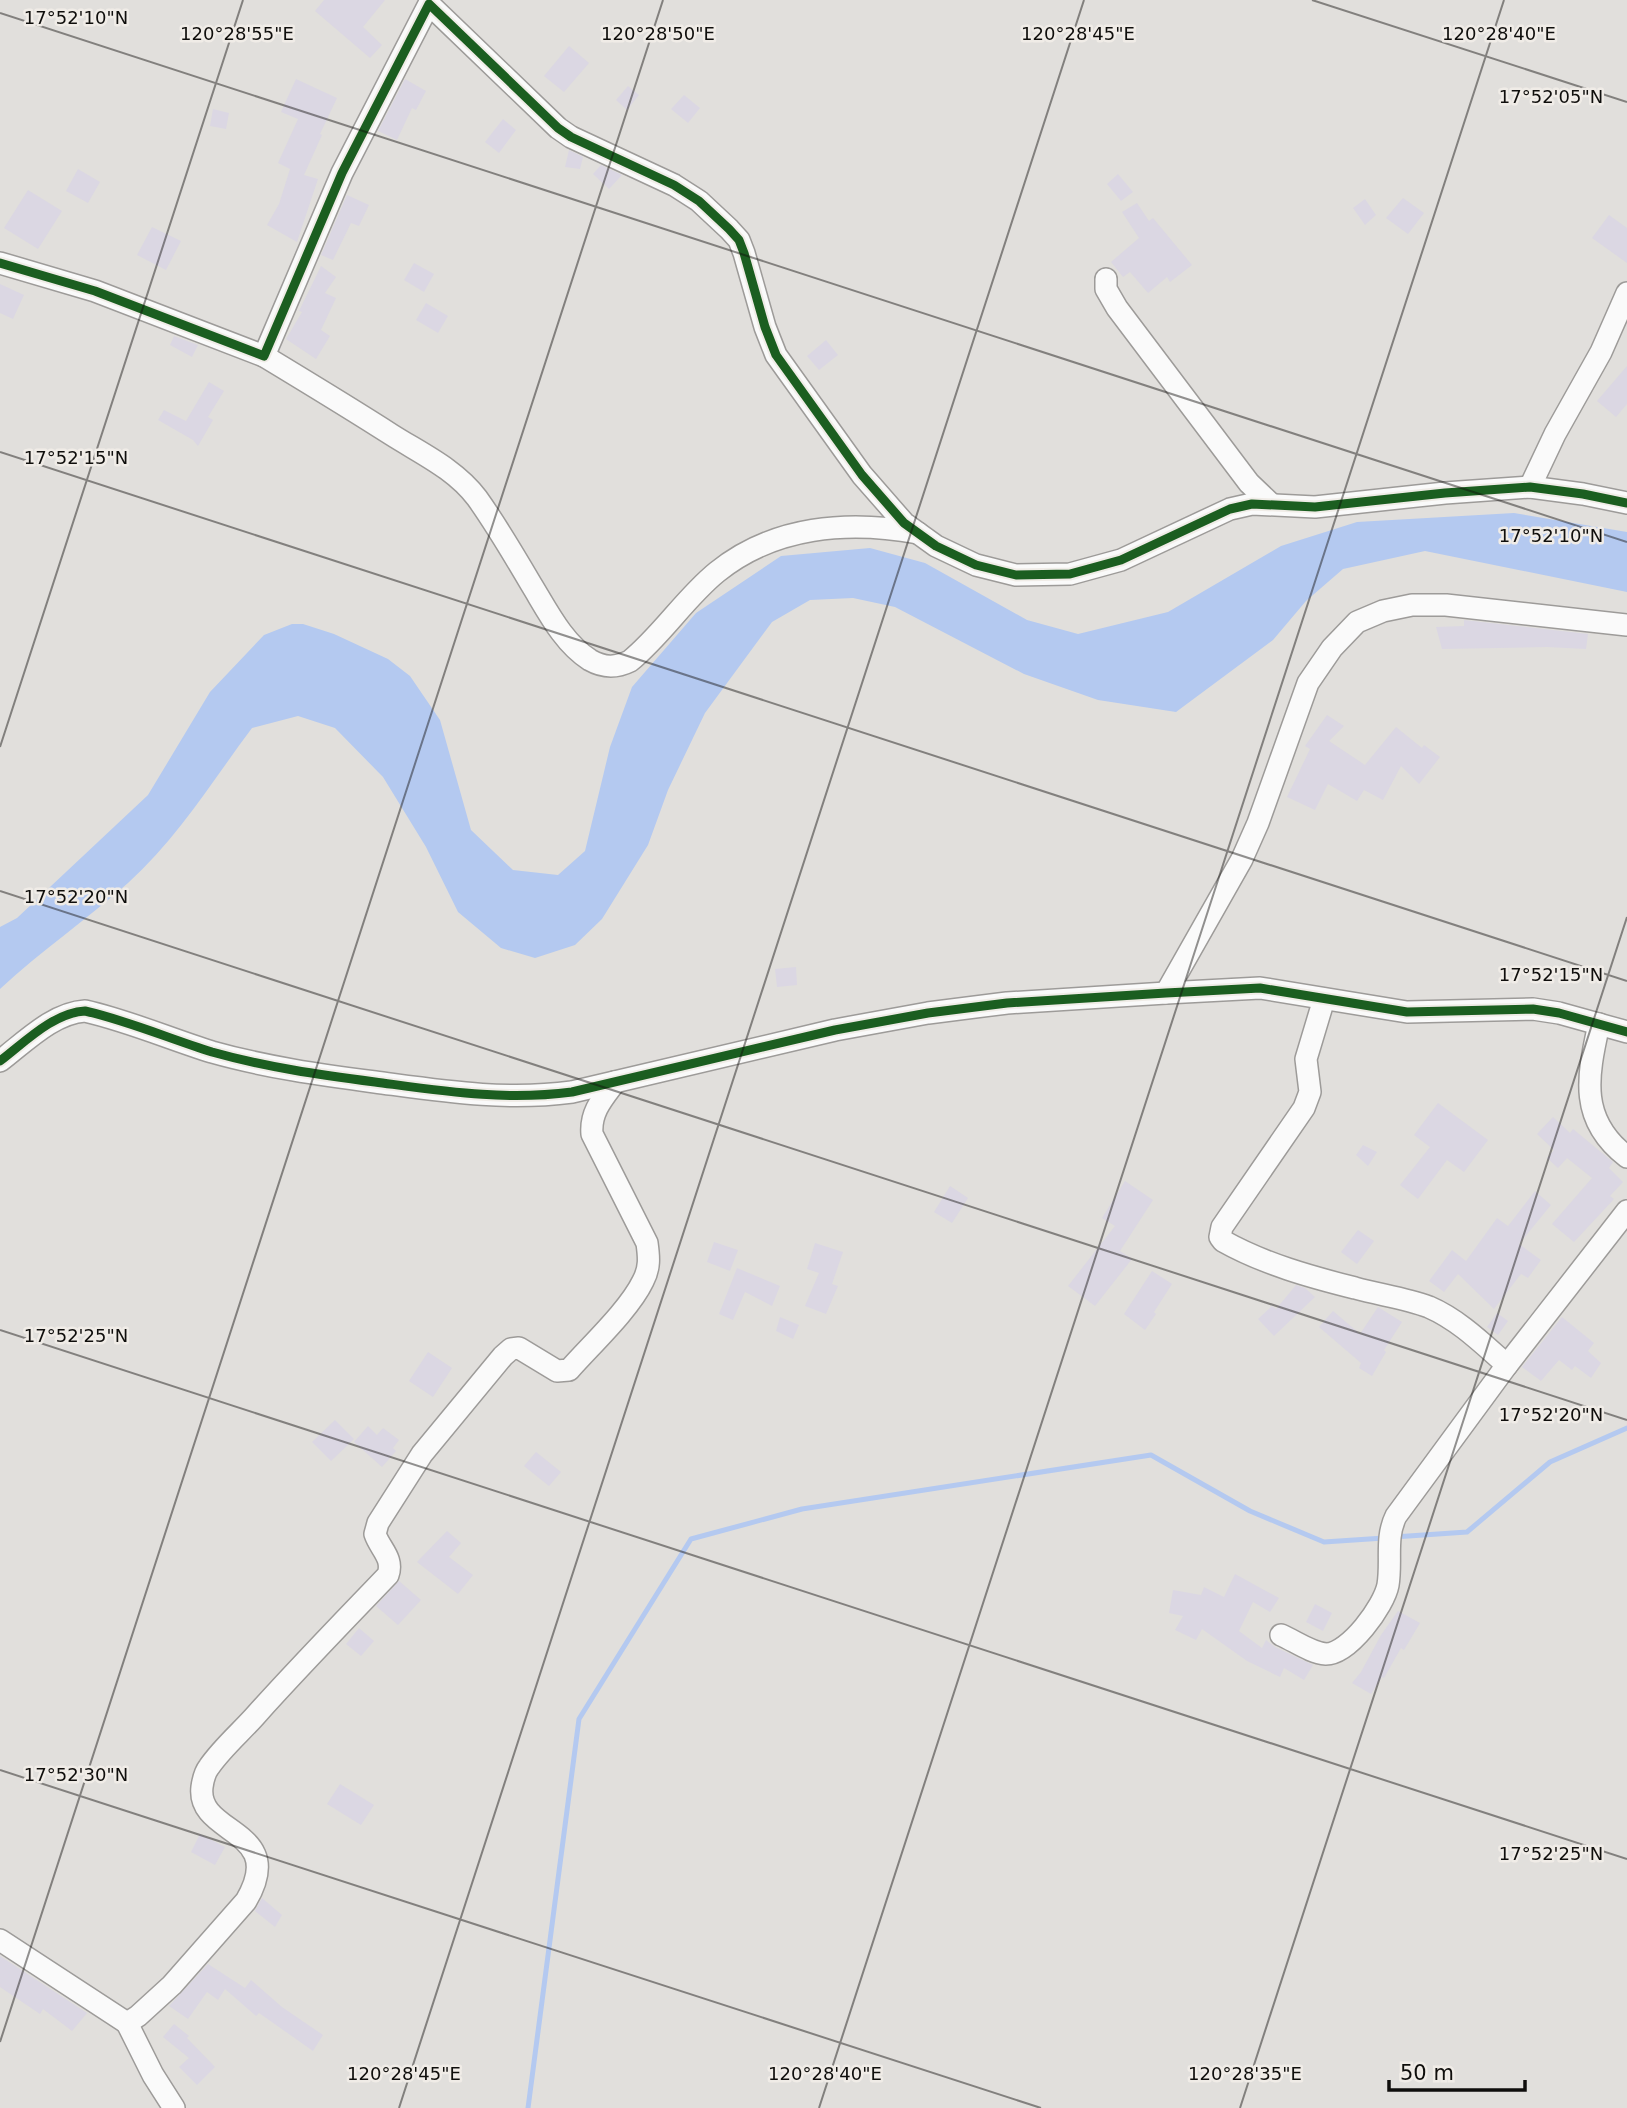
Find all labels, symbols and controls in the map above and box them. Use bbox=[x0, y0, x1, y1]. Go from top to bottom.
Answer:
text: 17°52'10"N bbox=[24, 7, 128, 28]
text: 120°28'55"E bbox=[180, 23, 294, 44]
text: 120°28'50"E bbox=[601, 23, 715, 44]
text: 120°28'45"E bbox=[1021, 23, 1135, 44]
text: 120°28'40"E bbox=[1442, 23, 1556, 44]
text: 17°52'05"N bbox=[1499, 86, 1603, 107]
text: 17°52'15"N bbox=[24, 447, 128, 468]
text: 17°52'10"N bbox=[1499, 525, 1603, 546]
text: 17°52'20"N bbox=[24, 886, 128, 907]
text: 17°52'15"N bbox=[1499, 964, 1603, 985]
text: 17°52'25"N bbox=[24, 1325, 128, 1346]
text: 17°52'20"N bbox=[1499, 1404, 1603, 1425]
text: 17°52'30"N bbox=[24, 1764, 128, 1785]
text: 17°52'25"N bbox=[1499, 1843, 1603, 1864]
scale bar bbox=[1389, 2048, 1526, 2092]
text: 50 m bbox=[1400, 2061, 1454, 2085]
text: 120°28'45"E bbox=[347, 2063, 461, 2084]
text: 120°28'40"E bbox=[768, 2063, 882, 2084]
text: 120°28'35"E bbox=[1188, 2063, 1302, 2084]

